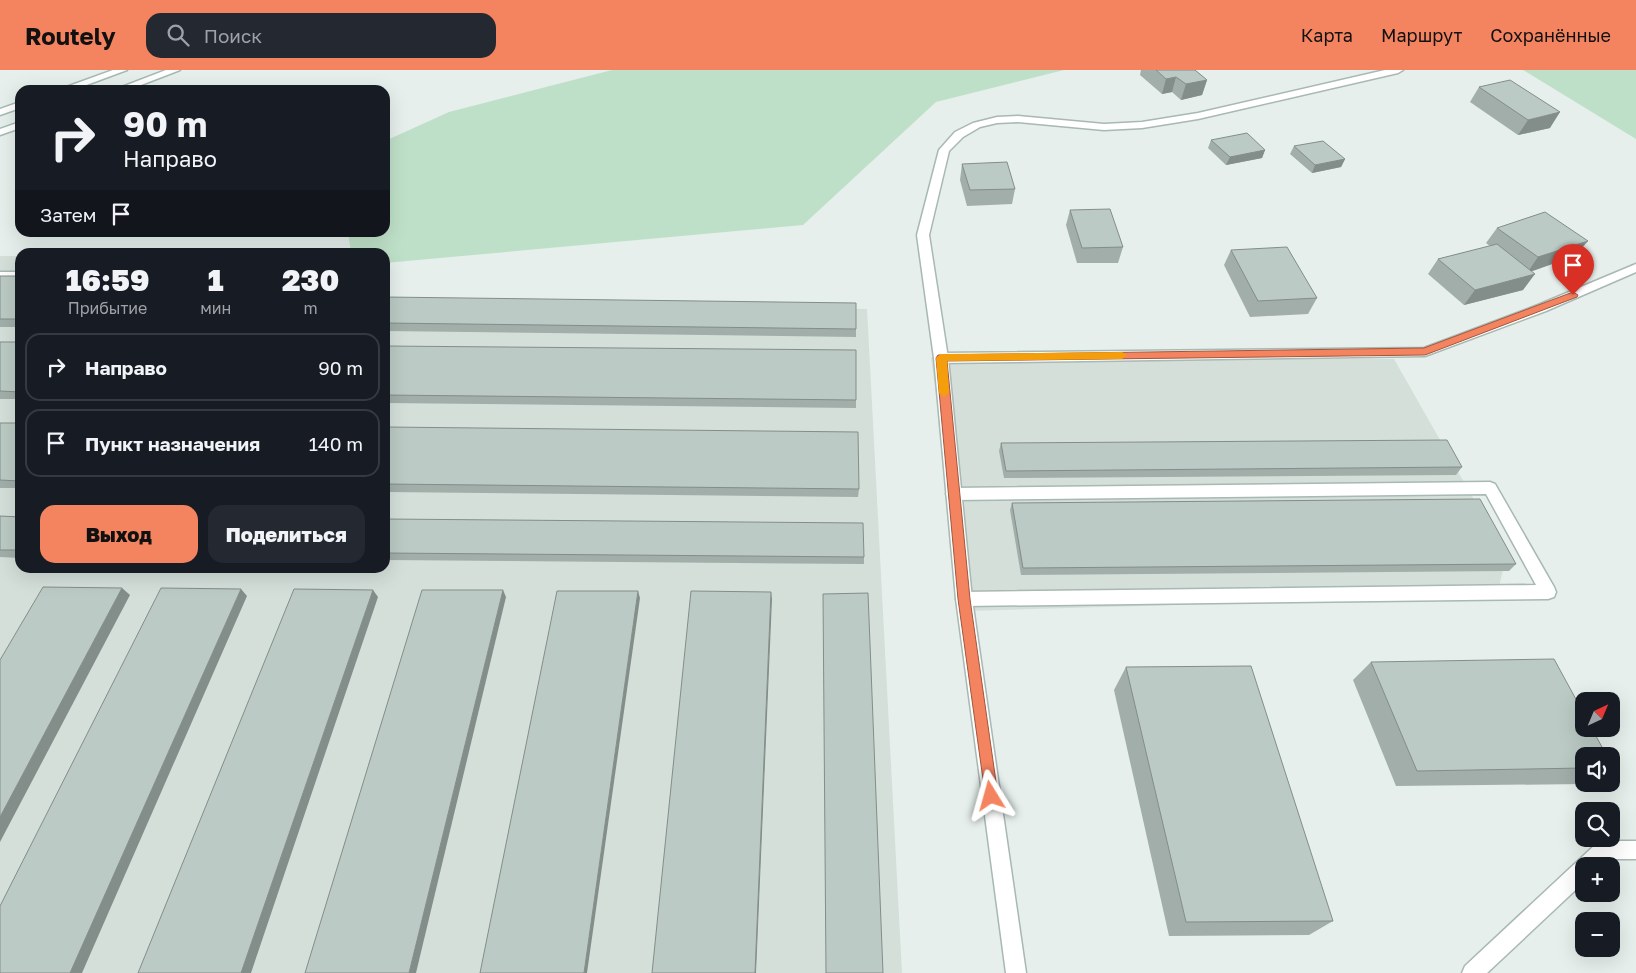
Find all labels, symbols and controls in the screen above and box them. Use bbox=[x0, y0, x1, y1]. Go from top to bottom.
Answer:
search box bbox=[146, 13, 496, 58]
text: Routely bbox=[25, 21, 116, 50]
icon: search bbox=[164, 21, 192, 49]
text: Поиск bbox=[204, 24, 262, 47]
text: Карта bbox=[1301, 24, 1353, 46]
text: Маршрут bbox=[1381, 24, 1462, 46]
text: Сохранённые bbox=[1490, 24, 1611, 46]
text: 90 m bbox=[123, 103, 207, 145]
icon: right bbox=[40, 105, 105, 170]
text: Направо bbox=[123, 145, 217, 172]
icon: arrive bbox=[107, 200, 135, 228]
text: Затем bbox=[40, 203, 97, 226]
pin bbox=[1552, 244, 1594, 295]
icon: arrive bbox=[1559, 251, 1587, 279]
text: 16:59 bbox=[66, 262, 149, 298]
text: 1 bbox=[208, 262, 224, 298]
text: 230 bbox=[282, 262, 339, 298]
text: Прибытие bbox=[68, 298, 147, 318]
text: мин bbox=[200, 298, 231, 318]
text: m bbox=[304, 298, 318, 318]
icon: right bbox=[42, 353, 70, 381]
text: Направо bbox=[85, 356, 167, 379]
text: 90 m bbox=[318, 356, 363, 379]
icon: arrive bbox=[42, 429, 70, 457]
text: Пункт назначения bbox=[85, 432, 260, 455]
text: 140 m bbox=[309, 432, 363, 455]
button: Выход bbox=[40, 505, 198, 563]
button: Поделиться bbox=[208, 505, 365, 563]
north arrow bbox=[1575, 692, 1620, 738]
map controls bbox=[1575, 692, 1620, 957]
button: sound bbox=[1575, 747, 1620, 792]
position arrow bbox=[964, 769, 1016, 821]
button: search bbox=[1575, 802, 1620, 847]
button: + bbox=[1575, 857, 1620, 902]
button: − bbox=[1575, 912, 1620, 957]

